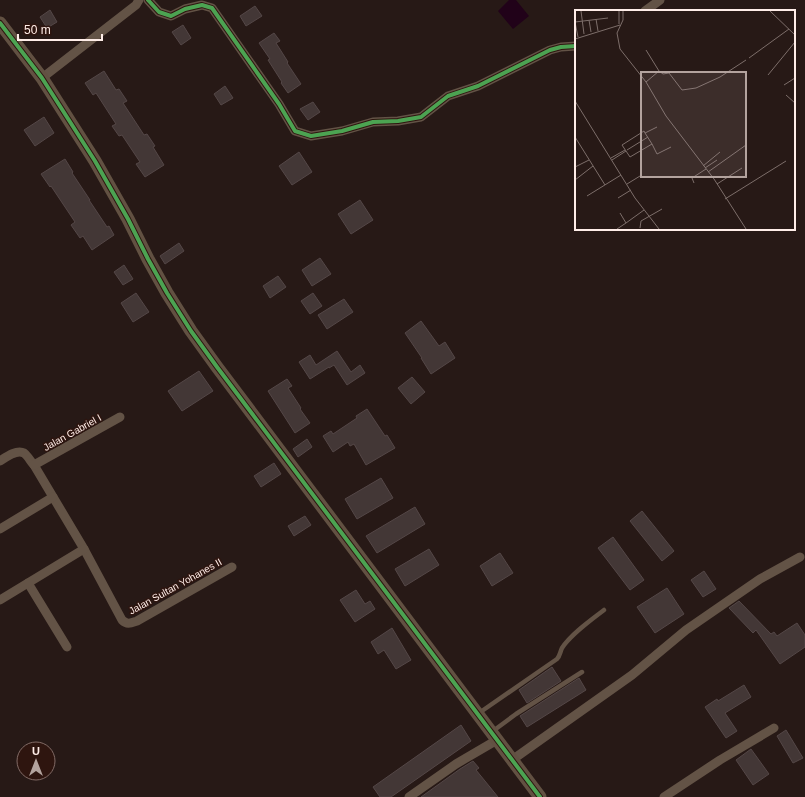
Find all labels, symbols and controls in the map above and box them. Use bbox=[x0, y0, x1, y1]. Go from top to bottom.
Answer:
inset map bbox=[575, 10, 795, 230]
scale bar bbox=[18, 16, 102, 42]
text: 50 m bbox=[24, 23, 51, 37]
street label: Jalan Gabriel I bbox=[41, 412, 103, 453]
street label: Jalan Sultan Yohanes II bbox=[127, 556, 224, 617]
north arrow bbox=[16, 741, 56, 781]
text: U bbox=[32, 745, 40, 757]

